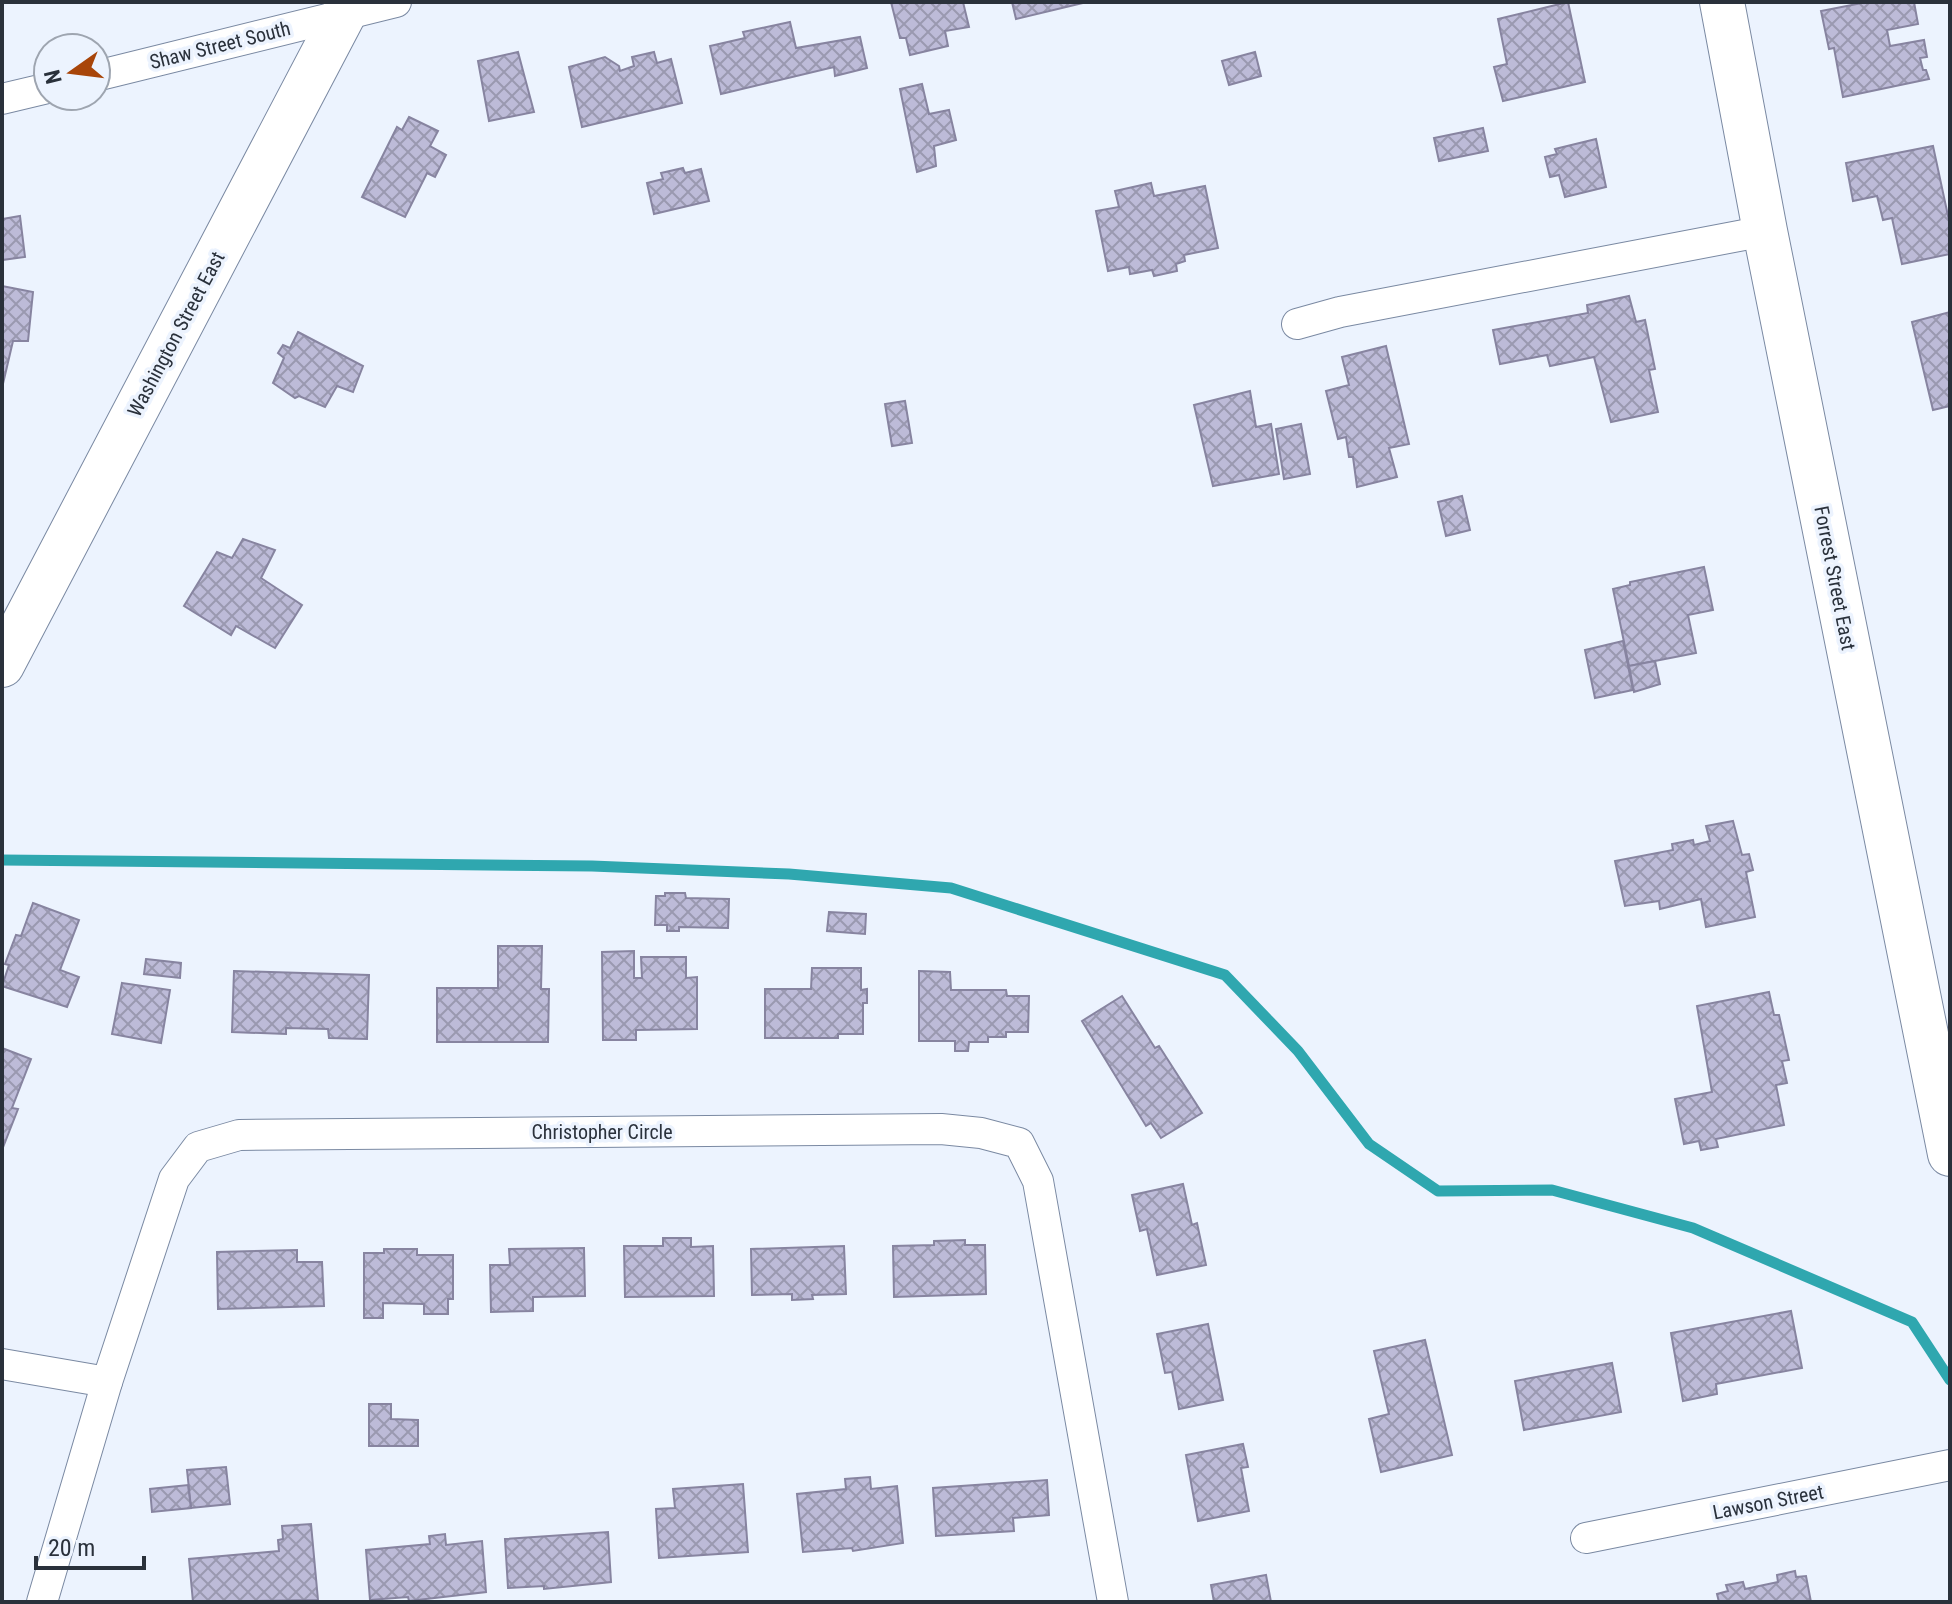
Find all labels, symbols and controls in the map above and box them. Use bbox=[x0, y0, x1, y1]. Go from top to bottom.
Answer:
street label: Shaw Street South bbox=[147, 16, 293, 74]
north arrow bbox=[32, 32, 112, 112]
text: N bbox=[39, 67, 67, 86]
street label: Washington Street East bbox=[122, 247, 230, 421]
street label: Forrest Street East bbox=[1809, 504, 1861, 652]
street label: Christopher Circle bbox=[531, 1120, 673, 1144]
street label: Lawson Street bbox=[1711, 1479, 1826, 1525]
scale bar bbox=[36, 1520, 144, 1570]
text: 20 m bbox=[48, 1534, 95, 1562]

